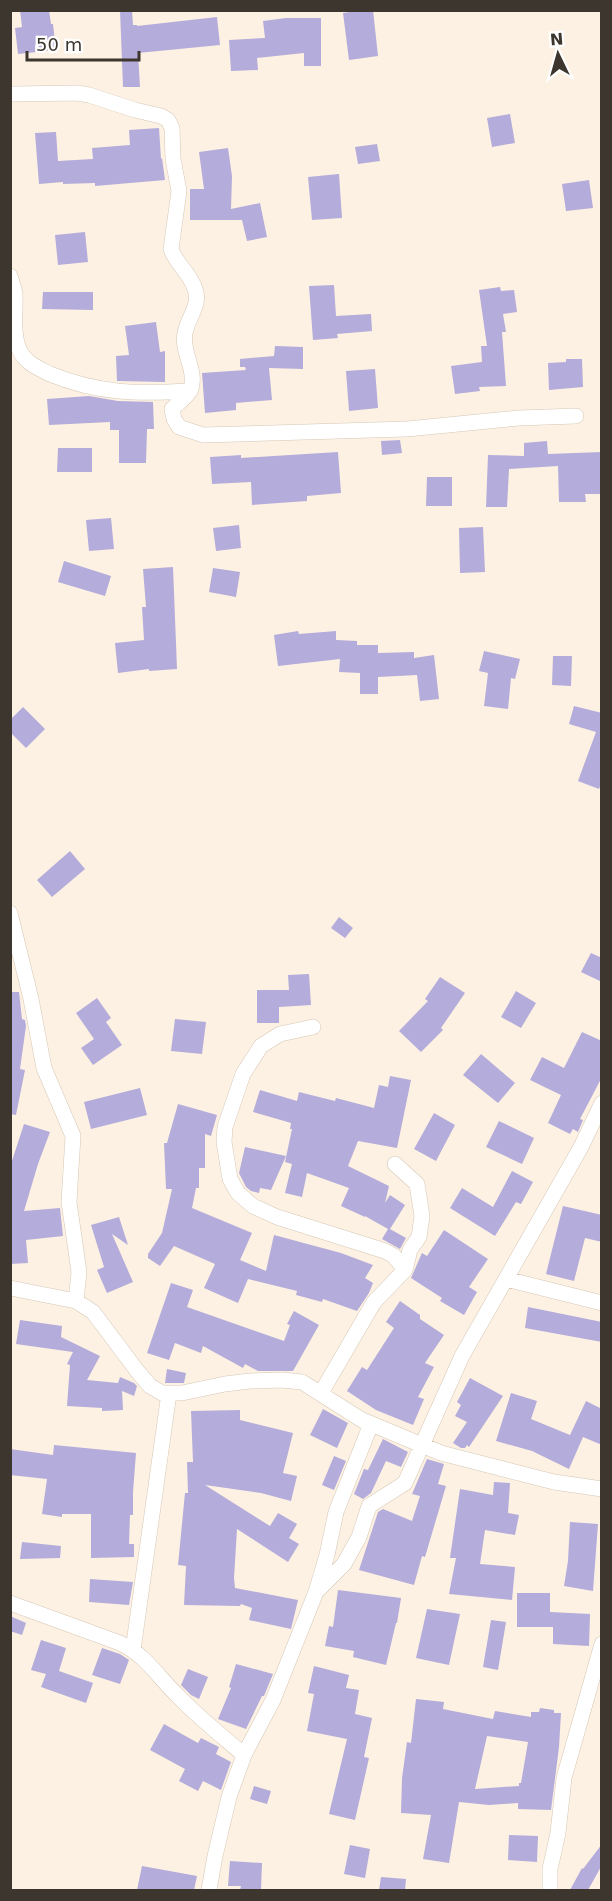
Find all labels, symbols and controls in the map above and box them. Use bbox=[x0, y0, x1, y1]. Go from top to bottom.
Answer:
scale bar bbox=[27, 24, 140, 62]
north arrow bbox=[528, 24, 588, 84]
text: N bbox=[549, 30, 564, 50]
text: 50 m bbox=[36, 34, 82, 55]

